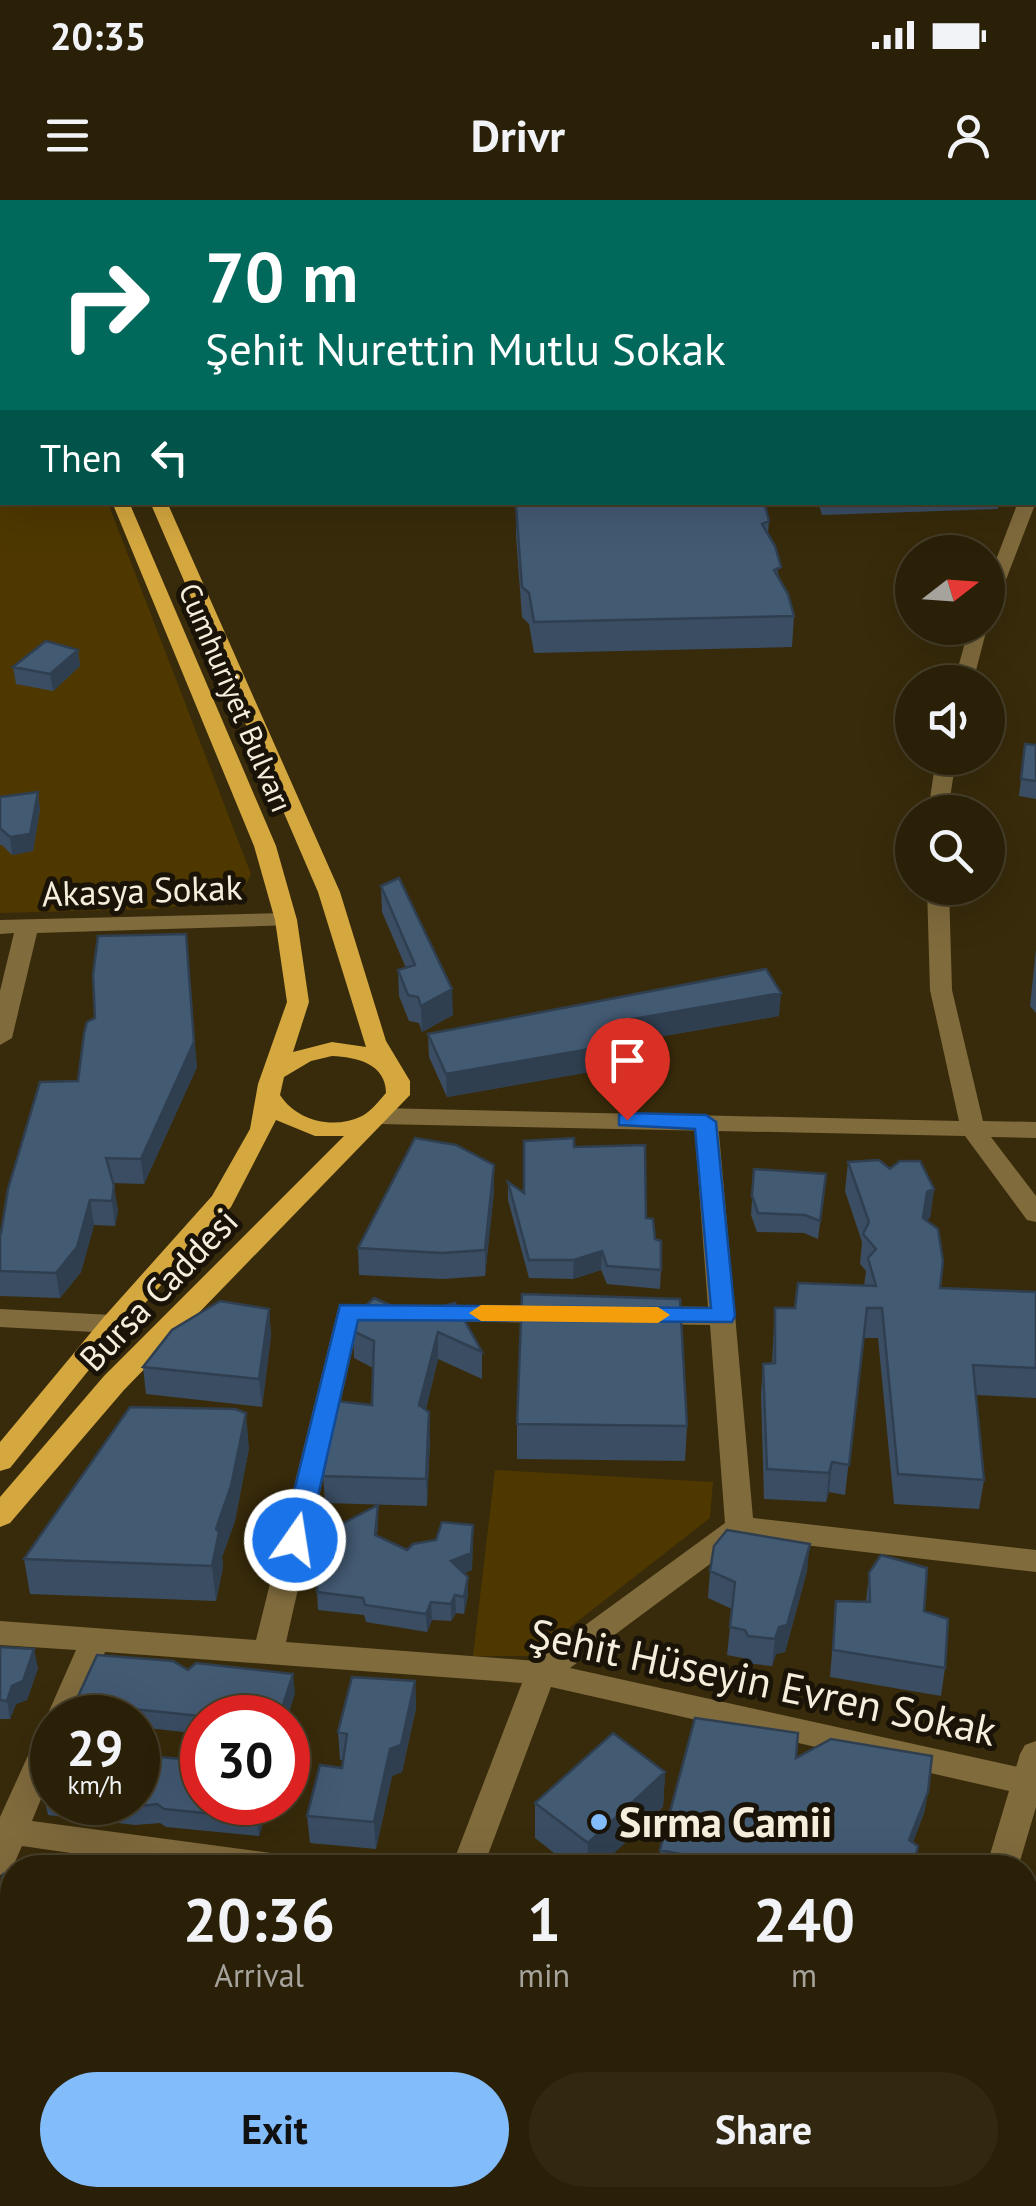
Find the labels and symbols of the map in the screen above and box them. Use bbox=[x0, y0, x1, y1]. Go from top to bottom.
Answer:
north arrow bbox=[895, 535, 1005, 645]
street label: Cumhuriyet Bulvarı bbox=[171, 577, 302, 818]
street label: Akasya Sokak bbox=[41, 864, 243, 916]
pin bbox=[585, 1018, 670, 1121]
street label: Bursa Caddesi bbox=[69, 1198, 247, 1380]
position arrow bbox=[243, 1488, 347, 1592]
street label: Şehit Hüseyin Evren Sokak bbox=[525, 1605, 1001, 1758]
speed limit sign: 30 bbox=[180, 1695, 310, 1825]
place label: Sırma Camii bbox=[619, 1794, 832, 1849]
marker: Sırma Camii bbox=[588, 1811, 610, 1833]

